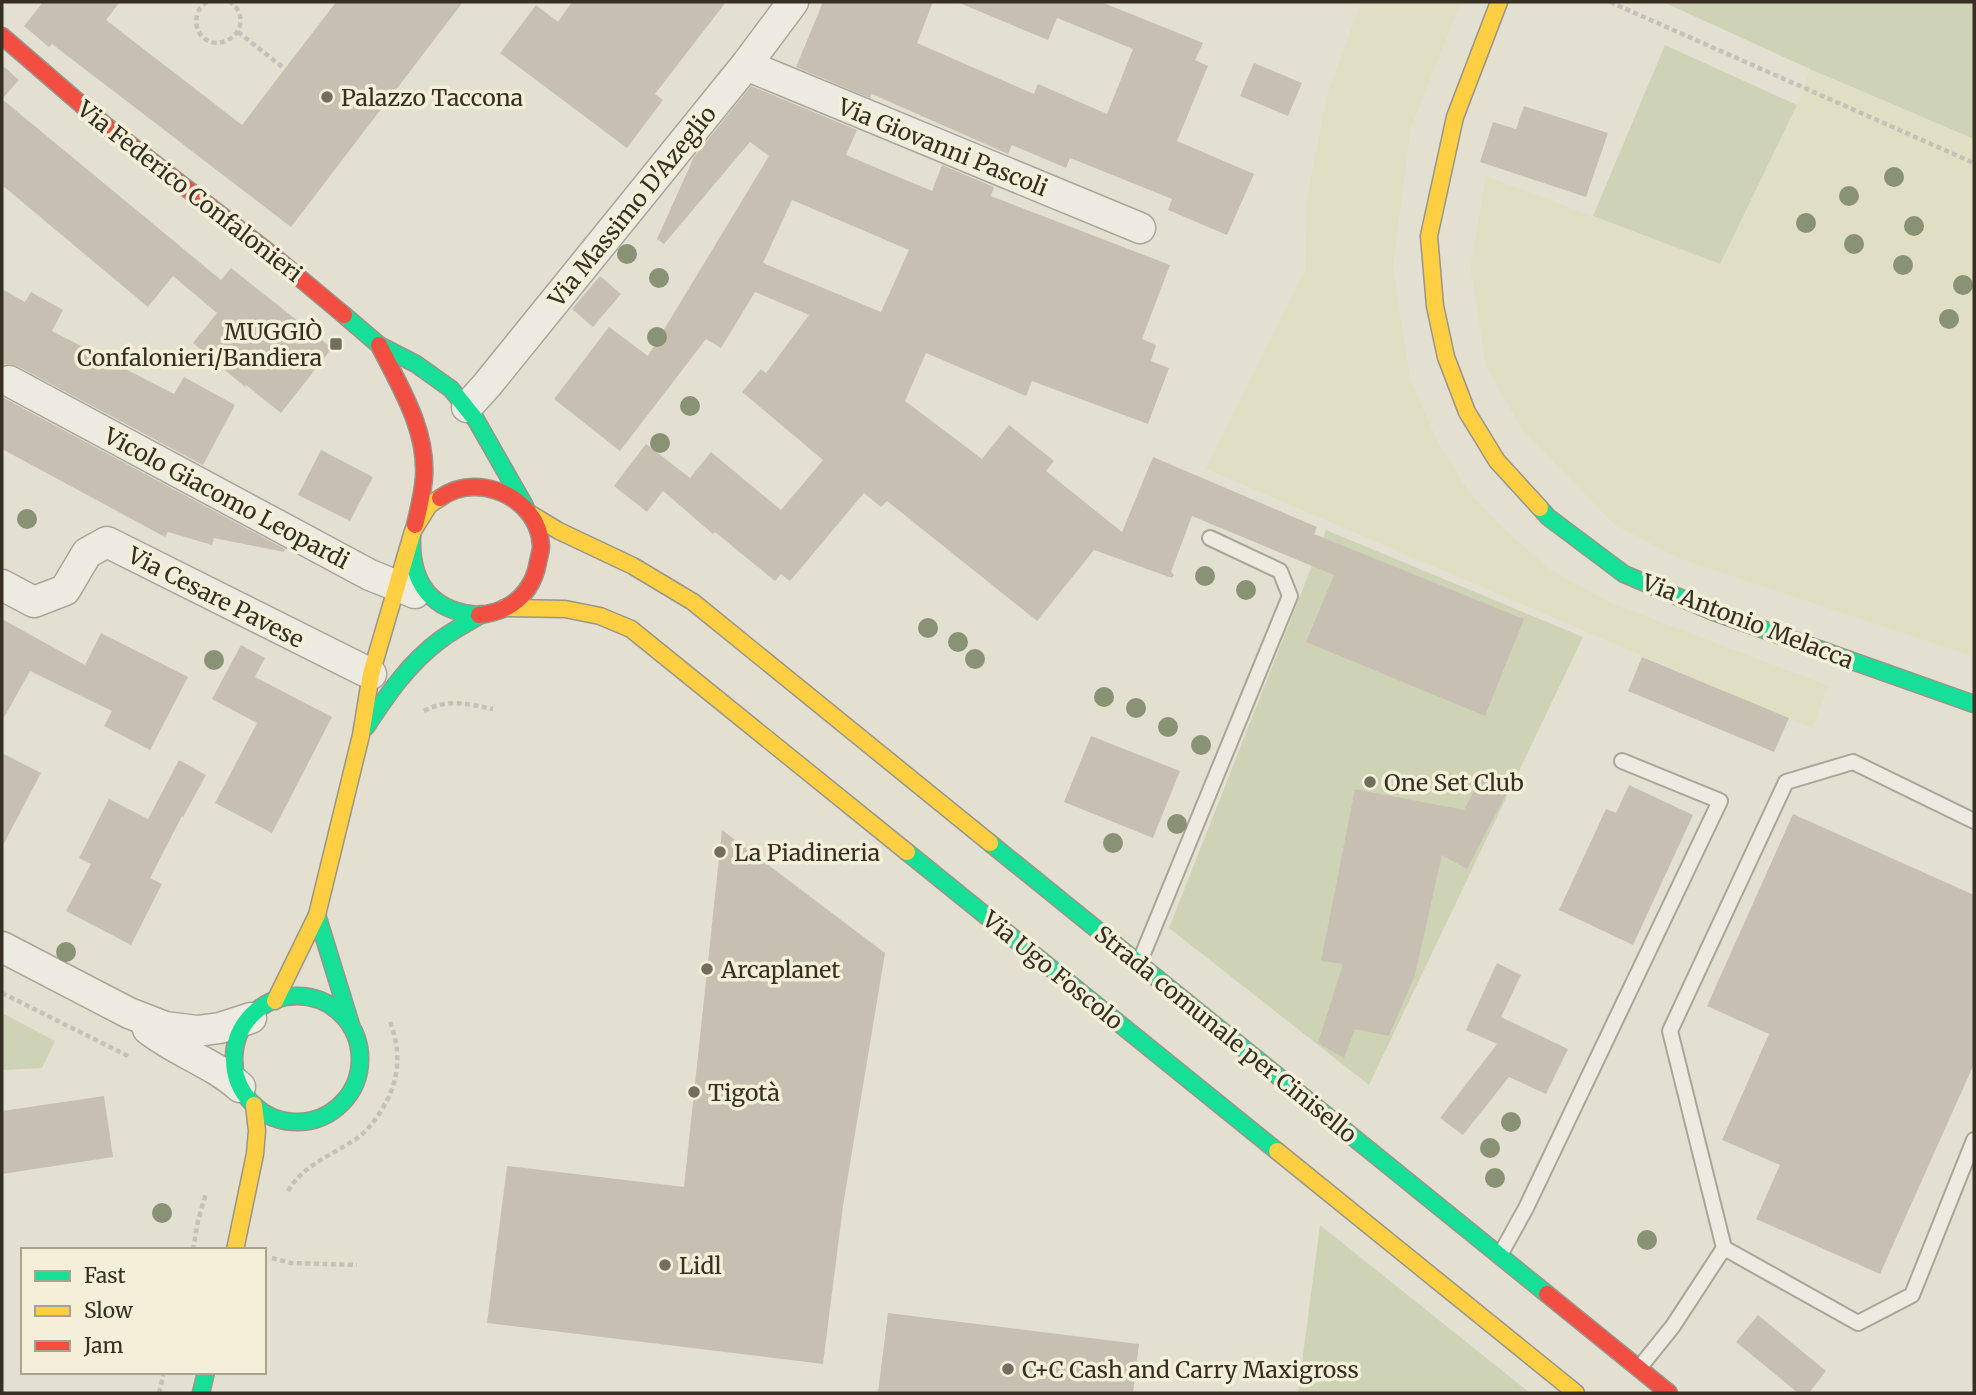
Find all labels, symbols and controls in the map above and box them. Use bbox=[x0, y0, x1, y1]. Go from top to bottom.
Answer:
place label: Palazzo Taccona bbox=[341, 83, 523, 112]
marker: Palazzo Taccona bbox=[319, 89, 335, 105]
street label: Via Giovanni Pascoli bbox=[833, 91, 1052, 202]
street label: Via Federico Confalonieri bbox=[71, 94, 308, 288]
street label: Via Massimo D'Azeglio bbox=[541, 100, 722, 313]
place label: MUGGIÒ Confalonieri/Bandiera bbox=[77, 317, 322, 372]
marker: MUGGIÒ Confalonieri/Bandiera bbox=[328, 336, 344, 352]
street label: Vicolo Giacomo Leopardi bbox=[98, 420, 355, 575]
street label: Via Cesare Pavese bbox=[122, 540, 309, 654]
street label: Via Antonio Melacca bbox=[1637, 567, 1858, 675]
place label: One Set Club bbox=[1384, 768, 1524, 797]
marker: One Set Club bbox=[1362, 774, 1378, 790]
place label: La Piadineria bbox=[734, 838, 880, 867]
marker: La Piadineria bbox=[712, 844, 728, 860]
street label: Via Ugo Foscolo bbox=[976, 904, 1129, 1036]
street label: Strada comunale per Cinisello bbox=[1089, 919, 1363, 1149]
place label: Arcaplanet bbox=[720, 955, 840, 984]
marker: Arcaplanet bbox=[699, 961, 715, 977]
place label: Tigotà bbox=[708, 1078, 780, 1107]
marker: Tigotà bbox=[686, 1084, 702, 1100]
legend bbox=[21, 1248, 266, 1374]
place label: Lidl bbox=[679, 1251, 722, 1280]
marker: Lidl bbox=[657, 1257, 673, 1273]
text: Fast bbox=[84, 1262, 126, 1289]
text: Slow bbox=[84, 1297, 133, 1324]
text: Jam bbox=[83, 1332, 123, 1359]
place label: C+C Cash and Carry Maxigross bbox=[1022, 1355, 1359, 1384]
marker: C+C Cash and Carry Maxigross bbox=[1000, 1361, 1016, 1377]

